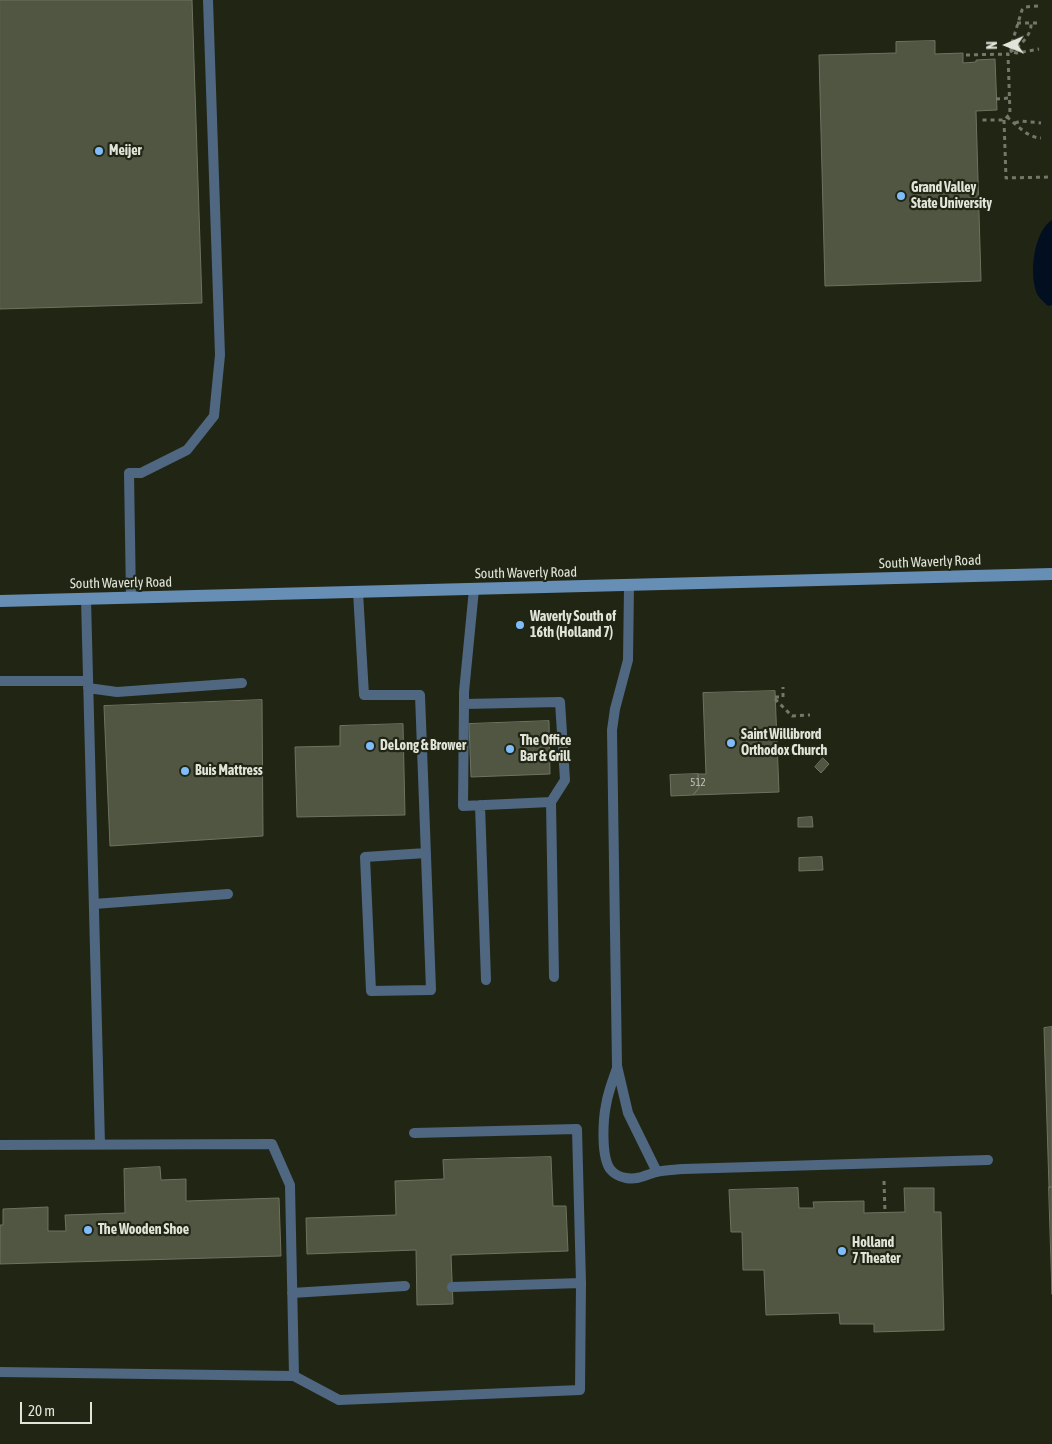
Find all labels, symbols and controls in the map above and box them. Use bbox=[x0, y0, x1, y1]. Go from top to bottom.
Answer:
north arrow bbox=[982, 20, 1032, 70]
text: N bbox=[984, 41, 1000, 50]
place label: Meijer bbox=[109, 143, 142, 159]
marker: Meijer bbox=[93, 145, 105, 157]
place label: Grand Valley State University bbox=[911, 180, 992, 212]
marker: Grand Valley State University bbox=[895, 190, 907, 202]
street label: South Waverly Road bbox=[879, 552, 981, 572]
street label: South Waverly Road bbox=[475, 564, 577, 582]
street label: South Waverly Road bbox=[70, 574, 172, 592]
place label: Waverly South of 16th (Holland 7) bbox=[530, 609, 616, 642]
marker: Waverly South of 16th (Holland 7) bbox=[514, 619, 526, 631]
place label: Saint Willibrord Orthodox Church bbox=[741, 727, 827, 760]
place label: The Office Bar & Grill bbox=[520, 733, 571, 766]
marker: Saint Willibrord Orthodox Church bbox=[725, 737, 737, 749]
place label: DeLong & Brower bbox=[380, 738, 466, 754]
marker: DeLong & Brower bbox=[364, 740, 376, 752]
marker: The Office Bar & Grill bbox=[504, 743, 516, 755]
place label: Buis Mattress bbox=[195, 763, 263, 779]
marker: Buis Mattress bbox=[179, 765, 191, 777]
house number: 512 bbox=[690, 776, 706, 790]
place label: The Wooden Shoe bbox=[98, 1222, 189, 1238]
marker: The Wooden Shoe bbox=[82, 1224, 94, 1236]
place label: Holland 7 Theater bbox=[852, 1235, 900, 1268]
marker: Holland 7 Theater bbox=[836, 1245, 848, 1257]
scale bar bbox=[22, 1392, 95, 1424]
text: 20 m bbox=[28, 1402, 55, 1419]

